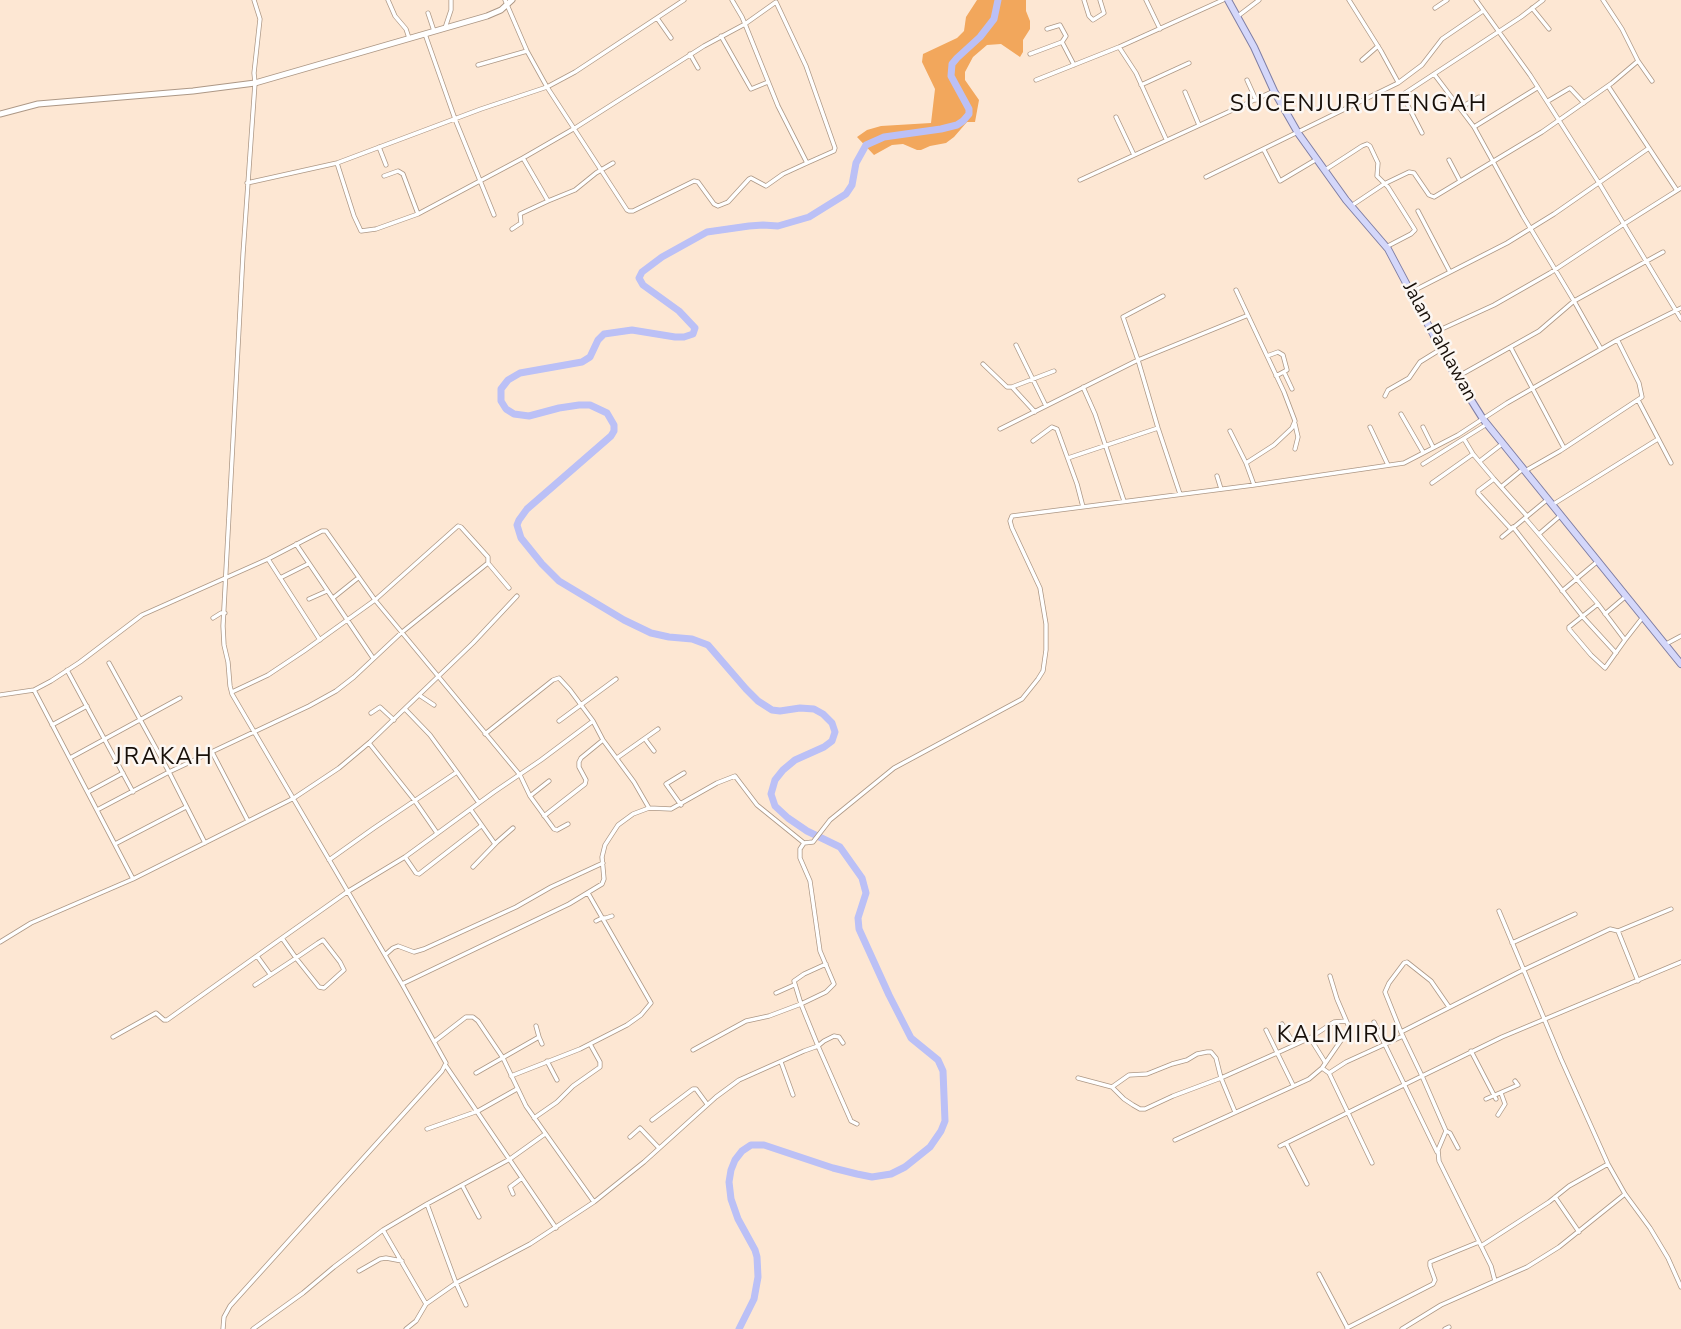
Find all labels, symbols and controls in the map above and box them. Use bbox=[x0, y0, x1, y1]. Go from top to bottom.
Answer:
district label: SUCENJURUTENGAH bbox=[1232, 91, 1486, 119]
street label: Jalan Pahlawan bbox=[1397, 279, 1481, 405]
district label: JRAKAH bbox=[115, 744, 213, 772]
district label: KALIMIRU bbox=[1278, 1022, 1398, 1050]

